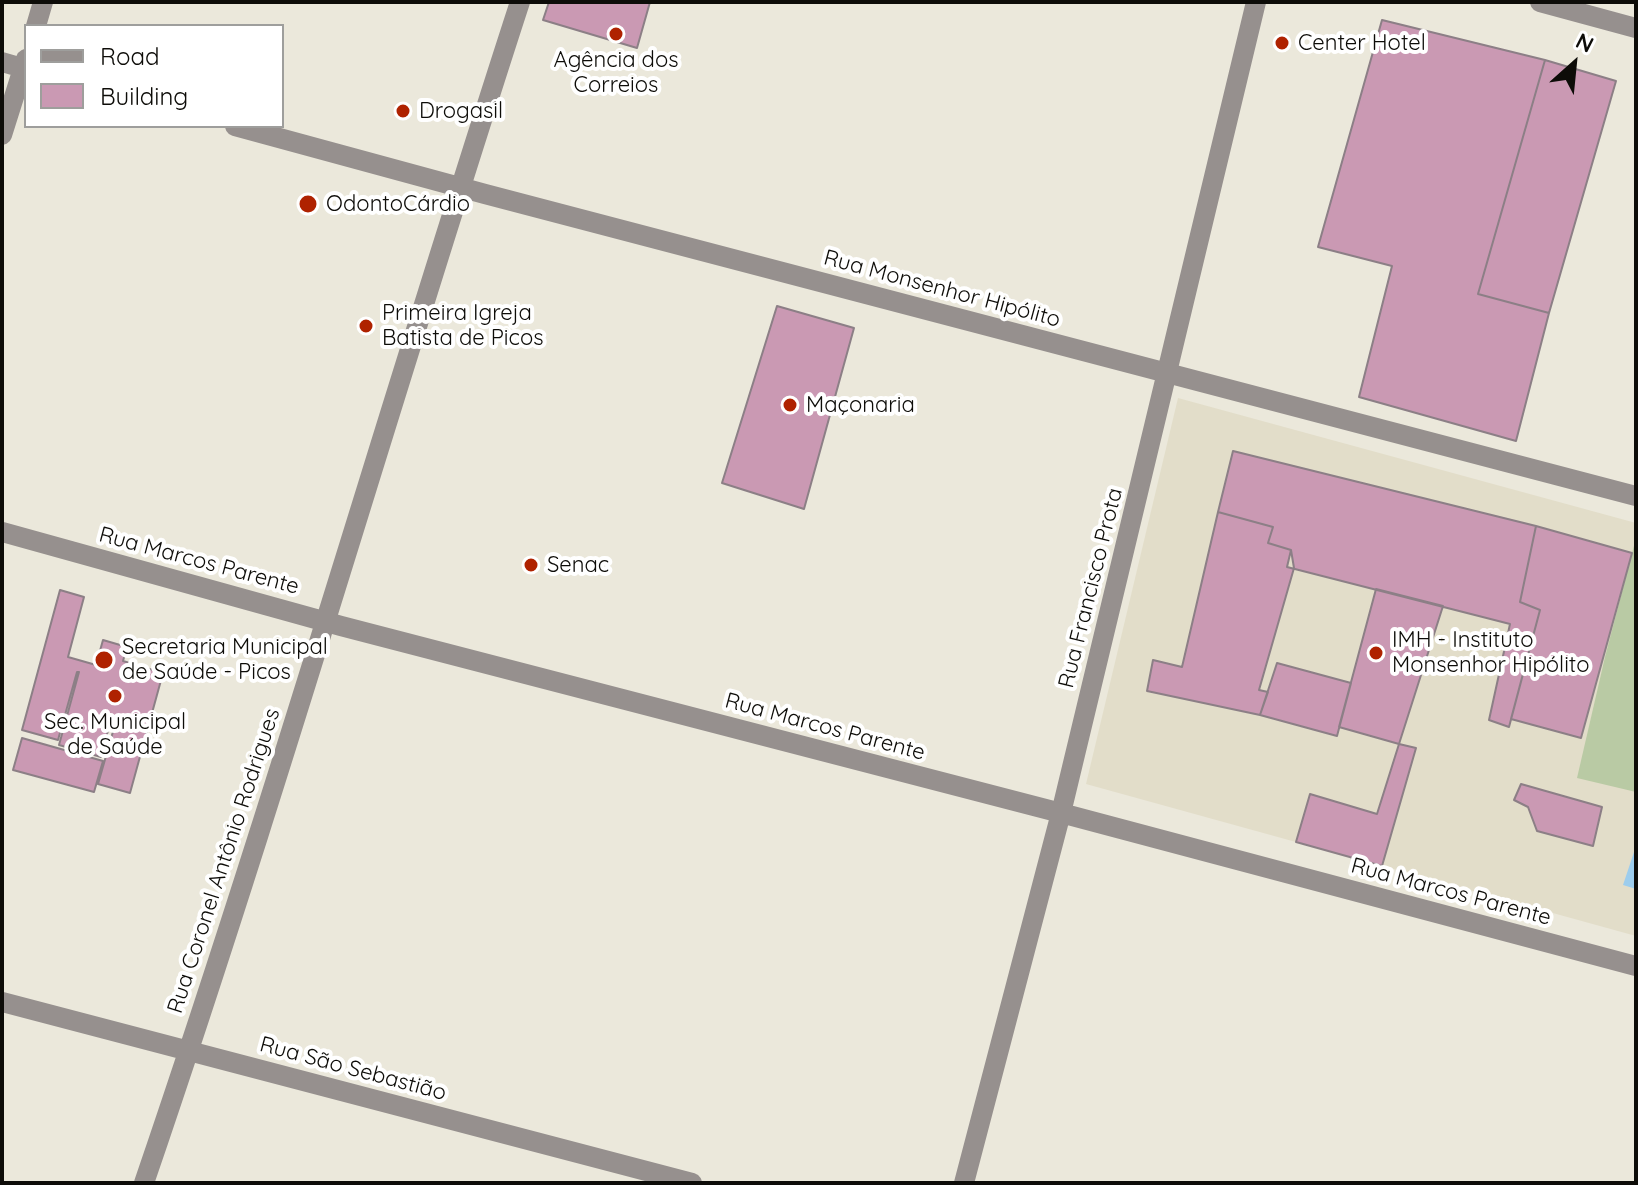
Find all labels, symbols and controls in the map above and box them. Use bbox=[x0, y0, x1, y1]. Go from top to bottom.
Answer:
legend bbox=[24, 24, 284, 128]
north arrow bbox=[1534, 24, 1614, 104]
marker: Agência dos Correios bbox=[607, 25, 625, 43]
text: N bbox=[1571, 26, 1598, 59]
place label: Center Hotel bbox=[1298, 30, 1426, 56]
marker: Center Hotel bbox=[1273, 34, 1291, 52]
text: Road bbox=[100, 41, 160, 71]
place label: Agência dos Correios bbox=[553, 47, 679, 98]
text: Building bbox=[100, 81, 188, 111]
place label: Drogasil bbox=[419, 98, 503, 124]
marker: Drogasil bbox=[394, 102, 412, 120]
place label: OdontoCárdio bbox=[326, 191, 470, 217]
marker: OdontoCárdio bbox=[297, 193, 319, 215]
street label: Rua Monsenhor Hipólito bbox=[821, 245, 1063, 333]
place label: Primeira Igreja Batista de Picos bbox=[382, 300, 544, 352]
marker: Primeira Igreja Batista de Picos bbox=[357, 317, 375, 335]
place label: Maçonaria bbox=[806, 392, 915, 418]
marker: Maçonaria bbox=[781, 396, 799, 414]
street label: Rua Francisco Prota bbox=[1053, 485, 1129, 691]
street label: Rua Marcos Parente bbox=[96, 522, 302, 600]
place label: Senac bbox=[547, 552, 609, 578]
marker: Senac bbox=[522, 556, 540, 574]
place label: IMH - Instituto Monsenhor Hipólito bbox=[1392, 627, 1589, 678]
place label: Secretaria Municipal de Saúde - Picos bbox=[122, 634, 328, 686]
marker: IMH - Instituto Monsenhor Hipólito bbox=[1367, 644, 1385, 662]
marker: Secretaria Municipal de Saúde - Picos bbox=[93, 649, 115, 671]
marker: Sec. Municipal de Saúde bbox=[106, 687, 124, 705]
street label: Rua Marcos Parente bbox=[722, 688, 928, 766]
street label: Rua Coronel Antônio Rodrigues bbox=[162, 705, 286, 1017]
place label: Sec. Municipal de Saúde bbox=[44, 709, 186, 760]
street label: Rua Marcos Parente bbox=[1348, 853, 1554, 931]
street label: Rua São Sebastião bbox=[257, 1031, 449, 1107]

